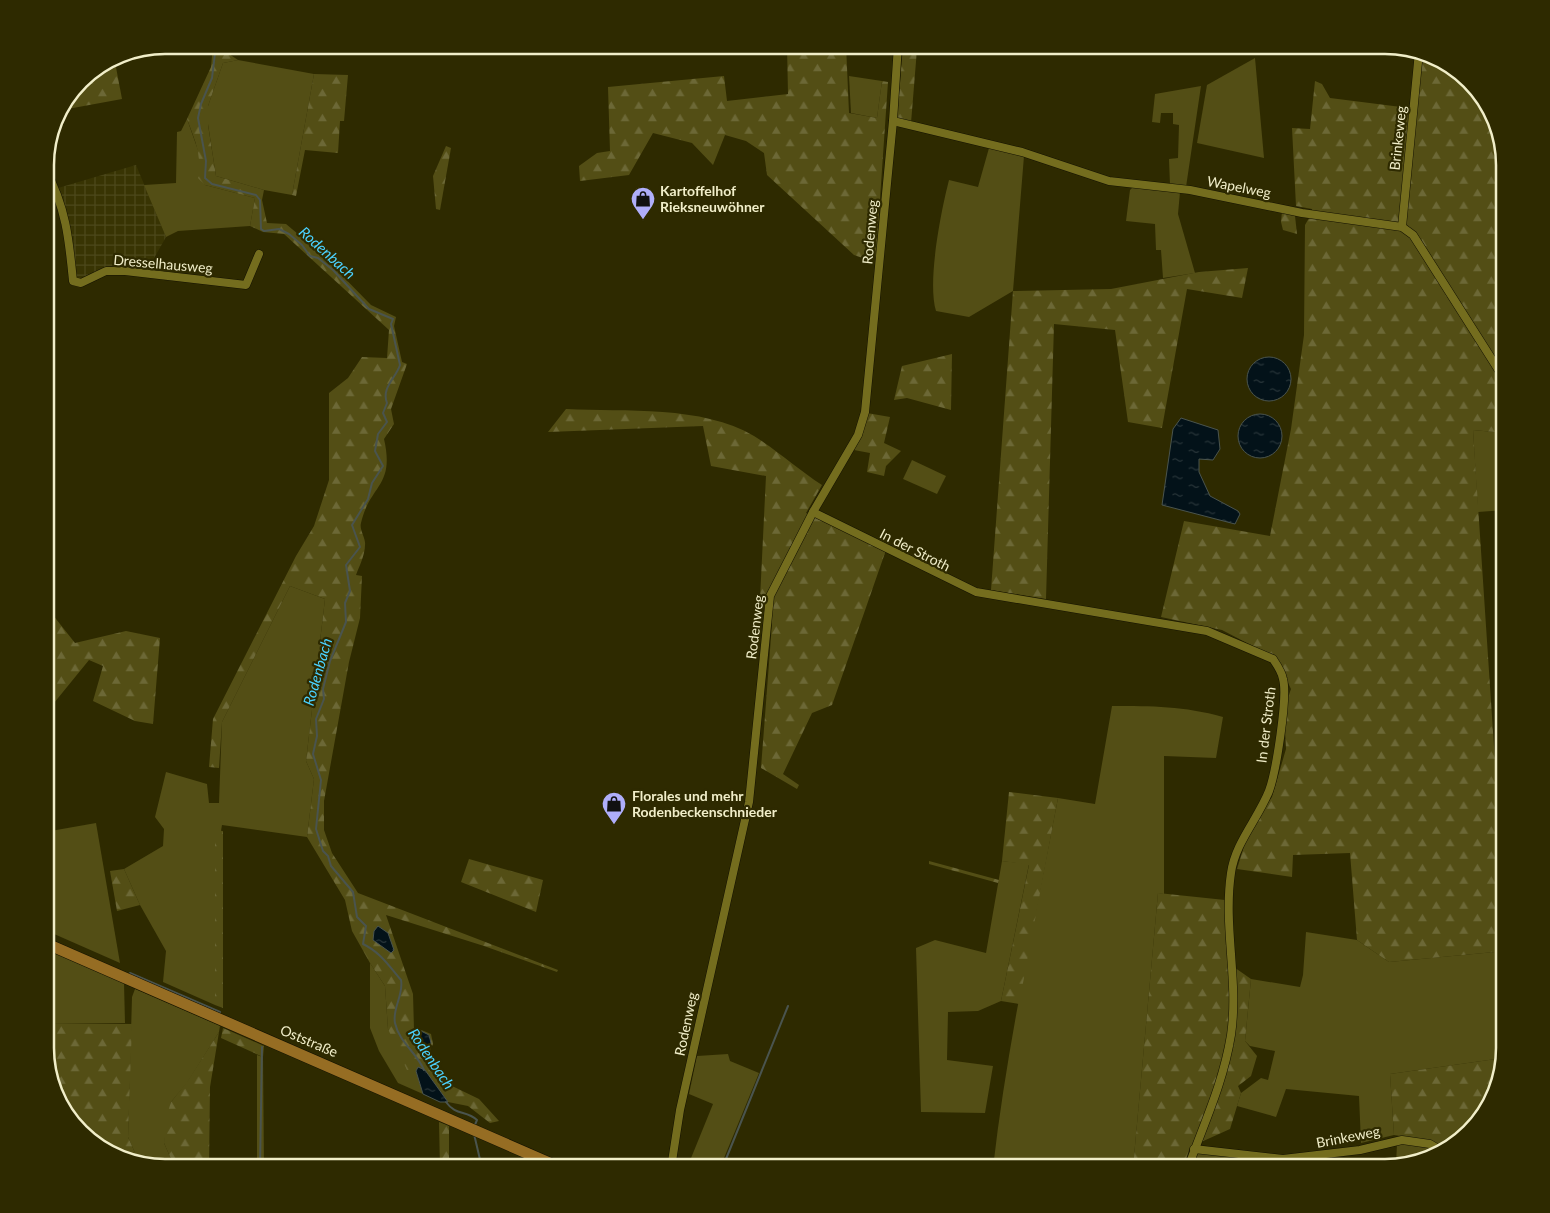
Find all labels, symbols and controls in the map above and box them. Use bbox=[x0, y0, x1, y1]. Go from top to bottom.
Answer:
street label: Brinkeweg bbox=[1386, 105, 1409, 171]
street label: Wapelweg bbox=[1206, 172, 1273, 201]
place label: Kartoffelhof Rieksneuwöhner bbox=[660, 182, 765, 215]
shop icon: Kartoffelhof Rieksneuwöhner bbox=[630, 186, 656, 220]
street label: Rodenweg bbox=[858, 199, 881, 265]
water label: Rodenbach bbox=[296, 222, 360, 282]
street label: Dresselhausweg bbox=[113, 251, 213, 276]
street label: In der Stroth bbox=[877, 525, 953, 575]
street label: Rodenweg bbox=[742, 594, 767, 660]
water label: Rodenbach bbox=[299, 636, 335, 708]
street label: In der Stroth bbox=[1252, 686, 1279, 764]
place label: Florales und mehr Rodenbeckenschnieder bbox=[632, 787, 778, 820]
shop icon: Florales und mehr Rodenbeckenschnieder bbox=[601, 791, 627, 825]
street label: Rodenweg bbox=[670, 990, 701, 1057]
street label: Oststraße bbox=[278, 1021, 340, 1060]
water label: Rodenbach bbox=[405, 1025, 459, 1092]
street label: Brinkeweg bbox=[1314, 1122, 1381, 1151]

